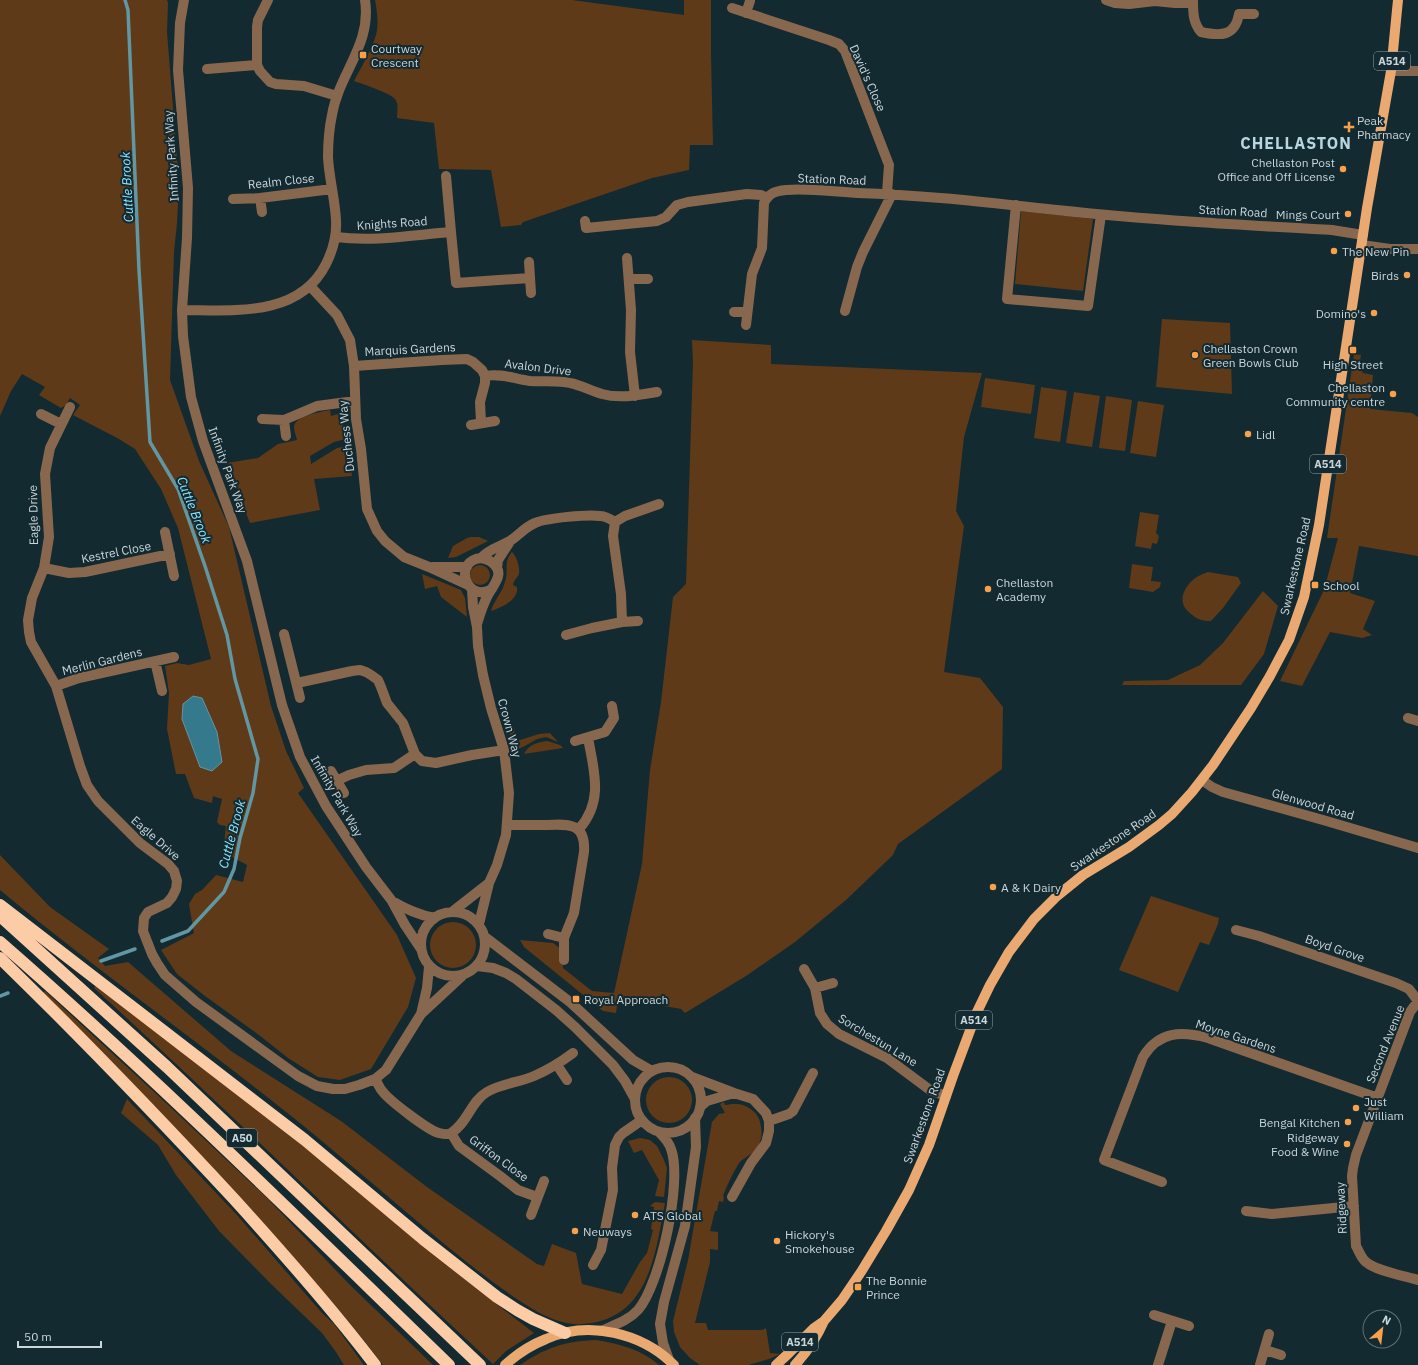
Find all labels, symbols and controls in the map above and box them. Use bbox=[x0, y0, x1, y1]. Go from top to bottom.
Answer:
place label: Courtway Crescent bbox=[371, 41, 422, 70]
street label: David's Close bbox=[847, 42, 890, 114]
marker: Courtway Crescent bbox=[358, 50, 368, 60]
road number: A514 bbox=[1374, 52, 1410, 70]
street label: Infinity Park Way bbox=[160, 110, 182, 202]
place label: Peak Pharmacy bbox=[1357, 113, 1411, 142]
marker: Peak Pharmacy bbox=[1344, 122, 1354, 132]
district label: CHELLASTON bbox=[1240, 133, 1352, 153]
water label: Cuttle Brook bbox=[117, 151, 137, 223]
place label: Chellaston Post Office and Off License bbox=[1217, 155, 1335, 184]
marker: Chellaston Post Office and Off License bbox=[1338, 164, 1348, 174]
street label: Realm Close bbox=[247, 170, 315, 192]
street label: Station Road bbox=[797, 170, 867, 188]
street label: Station Road bbox=[1198, 202, 1268, 220]
place label: Mings Court bbox=[1276, 207, 1340, 222]
marker: Mings Court bbox=[1343, 209, 1353, 219]
street label: Knights Road bbox=[356, 213, 428, 233]
place label: The New Pin bbox=[1342, 244, 1409, 259]
marker: The New Pin bbox=[1329, 246, 1339, 256]
place label: Birds bbox=[1371, 268, 1399, 283]
marker: Birds bbox=[1402, 270, 1412, 280]
place label: Domino's bbox=[1316, 306, 1366, 321]
marker: Domino's bbox=[1369, 308, 1379, 318]
street label: Marquis Gardens bbox=[364, 339, 456, 359]
place label: Chellaston Crown Green Bowls Club bbox=[1203, 341, 1299, 370]
marker: High Street bbox=[1348, 345, 1358, 355]
marker: Chellaston Crown Green Bowls Club bbox=[1190, 350, 1200, 360]
street label: Avalon Drive bbox=[504, 355, 573, 379]
place label: High Street bbox=[1323, 357, 1383, 372]
place label: Chellaston Community centre bbox=[1286, 380, 1385, 409]
marker: Chellaston Community centre bbox=[1388, 389, 1398, 399]
street label: Duchess Way bbox=[335, 400, 357, 472]
street label: Infinity Park Way bbox=[205, 425, 251, 515]
place label: Lidl bbox=[1256, 427, 1275, 442]
marker: Lidl bbox=[1243, 429, 1253, 439]
road number: A514 bbox=[1310, 455, 1346, 473]
water label: Cuttle Brook bbox=[173, 474, 215, 546]
street label: Eagle Drive bbox=[25, 484, 41, 545]
street label: Swarkestone Road bbox=[1276, 516, 1314, 616]
street label: Kestrel Close bbox=[80, 538, 153, 566]
place label: Chellaston Academy bbox=[996, 575, 1053, 604]
place label: School bbox=[1323, 578, 1360, 593]
marker: School bbox=[1310, 580, 1320, 590]
marker: Chellaston Academy bbox=[983, 584, 993, 594]
street label: Merlin Gardens bbox=[60, 644, 144, 678]
street label: Crown Way bbox=[495, 697, 525, 759]
street label: Infinity Park Way bbox=[308, 753, 366, 839]
street label: Glenwood Road bbox=[1270, 785, 1356, 823]
water label: Cuttle Brook bbox=[215, 798, 249, 870]
street label: Swarkestone Road bbox=[1067, 806, 1159, 874]
street label: Eagle Drive bbox=[128, 813, 184, 864]
place label: A & K Dairy bbox=[1001, 880, 1061, 895]
marker: A & K Dairy bbox=[988, 882, 998, 892]
street label: Boyd Grove bbox=[1303, 931, 1367, 965]
place label: Royal Approach bbox=[584, 992, 668, 1007]
marker: Royal Approach bbox=[571, 994, 581, 1004]
street label: Second Avenue bbox=[1363, 1002, 1408, 1085]
street label: Sorchestun Lane bbox=[836, 1010, 921, 1070]
road number: A514 bbox=[956, 1011, 992, 1029]
street label: Moyne Gardens bbox=[1194, 1016, 1278, 1056]
street label: Swarkestone Road bbox=[900, 1066, 948, 1166]
place label: Just William bbox=[1364, 1094, 1404, 1123]
marker: Just William bbox=[1351, 1103, 1361, 1113]
place label: Bengal Kitchen bbox=[1259, 1115, 1340, 1130]
marker: Bengal Kitchen bbox=[1343, 1117, 1353, 1127]
road number: A50 bbox=[227, 1129, 257, 1147]
place label: Ridgeway Food & Wine bbox=[1271, 1130, 1339, 1159]
street label: Griffon Close bbox=[466, 1131, 532, 1185]
marker: Ridgeway Food & Wine bbox=[1342, 1139, 1352, 1149]
street label: Ridgeway bbox=[1332, 1182, 1350, 1234]
place label: ATS Global bbox=[643, 1208, 701, 1223]
marker: ATS Global bbox=[630, 1210, 640, 1220]
place label: Neuways bbox=[583, 1224, 632, 1239]
marker: Neuways bbox=[570, 1226, 580, 1236]
place label: Hickory's Smokehouse bbox=[785, 1227, 855, 1256]
marker: Hickory's Smokehouse bbox=[772, 1236, 782, 1246]
place label: The Bonnie Prince bbox=[866, 1273, 927, 1302]
marker: The Bonnie Prince bbox=[853, 1282, 863, 1292]
north arrow bbox=[1362, 1309, 1402, 1349]
text: N bbox=[1380, 1312, 1394, 1328]
scale bar bbox=[18, 1323, 101, 1349]
text: 50 m bbox=[24, 1329, 52, 1344]
road number: A514 bbox=[782, 1333, 818, 1351]

